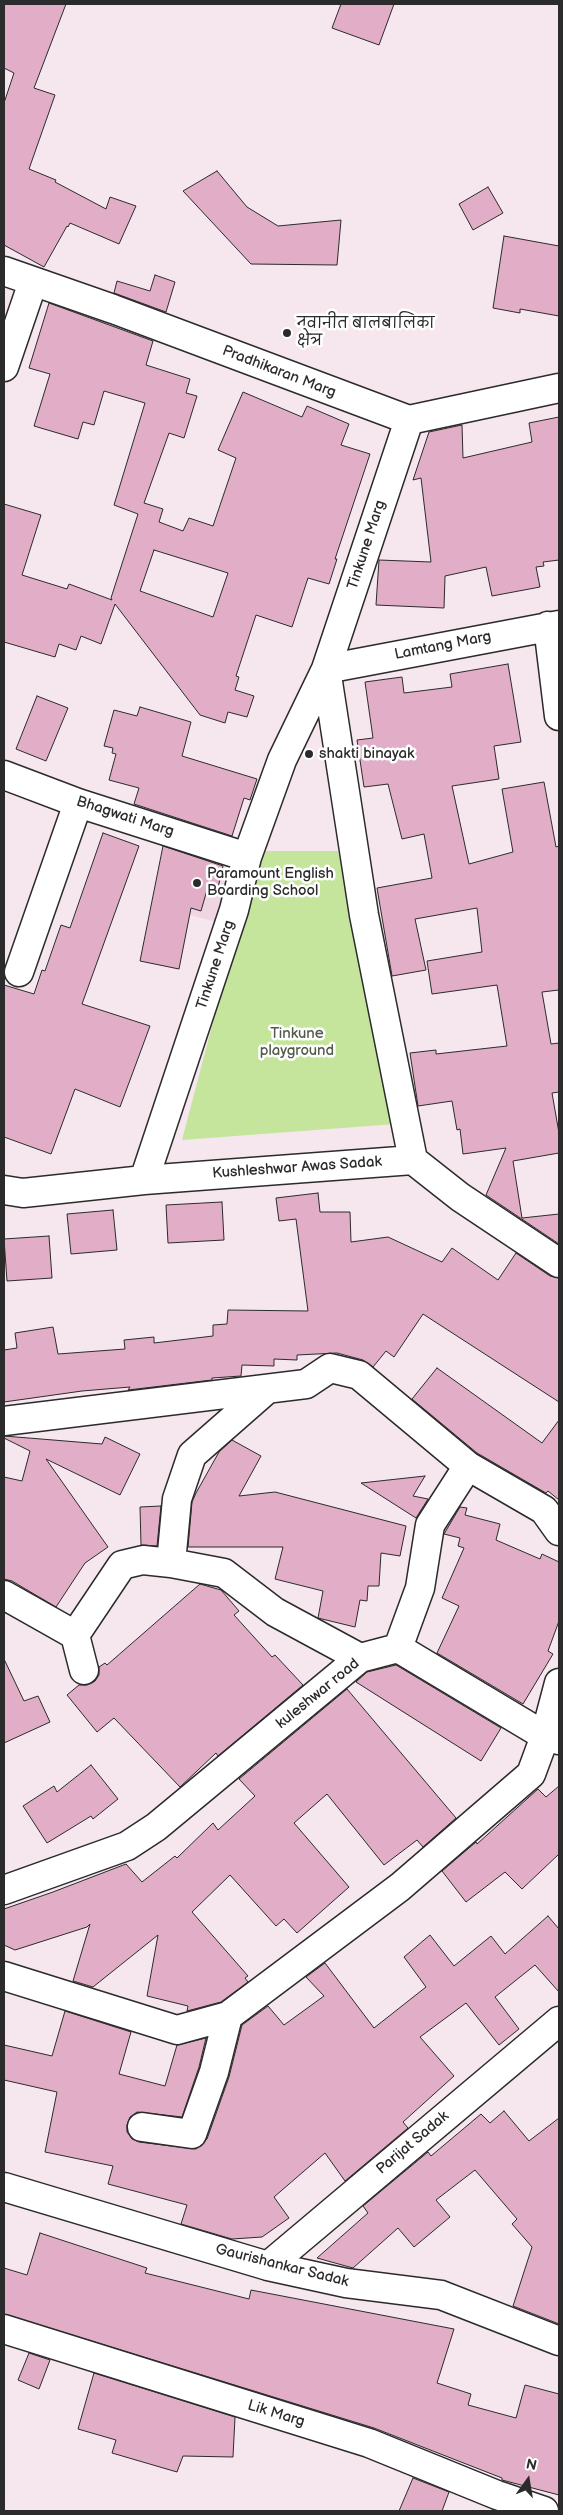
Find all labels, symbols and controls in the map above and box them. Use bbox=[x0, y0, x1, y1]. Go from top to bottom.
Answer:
place label: नवानीत बालबालिका क्षेत्र bbox=[297, 315, 435, 350]
marker: नवानीत बालबालिका क्षेत्र bbox=[281, 327, 293, 339]
street label: Pradhikaran Marg bbox=[220, 342, 338, 402]
street label: Tinkune Marg bbox=[344, 498, 390, 592]
street label: Lamtang Marg bbox=[393, 628, 493, 664]
place label: shakti binayak bbox=[319, 745, 414, 763]
marker: shakti binayak bbox=[303, 748, 315, 760]
street label: Bhagwati Marg bbox=[74, 793, 176, 841]
place label: Paramount English Boarding School bbox=[207, 865, 334, 900]
marker: Paramount English Boarding School bbox=[191, 877, 203, 889]
street label: Tinkune Marg bbox=[193, 918, 239, 1012]
park label: Tinkune playground bbox=[260, 1025, 334, 1060]
street label: Kushleshwar Awas Sadak bbox=[212, 1153, 382, 1183]
street label: kuleshwar road bbox=[273, 1655, 363, 1733]
street label: Parijat Sadak bbox=[373, 2108, 453, 2178]
street label: Gaurishankar Sadak bbox=[213, 2241, 351, 2291]
street label: Lik Marg bbox=[245, 2397, 307, 2431]
north arrow bbox=[503, 2455, 553, 2505]
text: N bbox=[524, 2455, 539, 2474]

